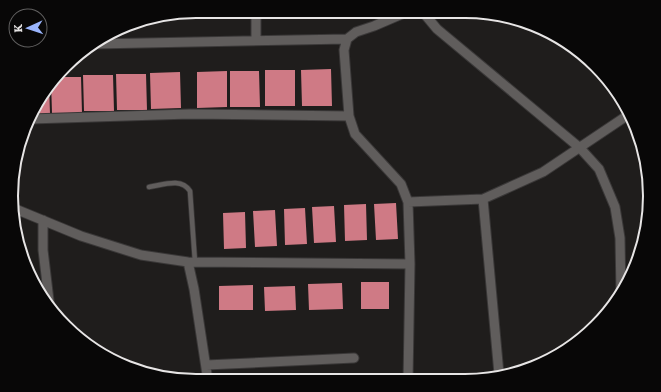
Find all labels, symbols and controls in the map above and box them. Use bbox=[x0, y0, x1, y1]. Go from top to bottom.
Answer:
north arrow bbox=[8, 8, 48, 48]
text: K bbox=[9, 23, 25, 33]

